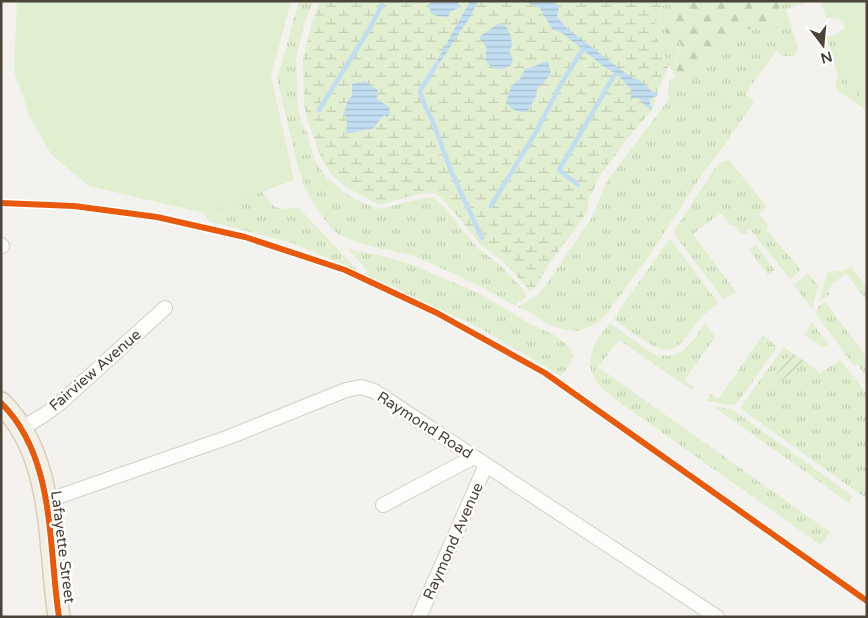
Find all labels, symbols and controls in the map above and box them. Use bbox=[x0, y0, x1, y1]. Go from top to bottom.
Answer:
north arrow bbox=[798, 20, 848, 70]
text: N bbox=[819, 47, 834, 67]
street label: Fairview Avenue bbox=[46, 325, 144, 415]
street label: Raymond Road bbox=[374, 387, 476, 463]
street label: Raymond Avenue bbox=[419, 480, 487, 602]
street label: Lafayette Street bbox=[47, 489, 79, 605]

